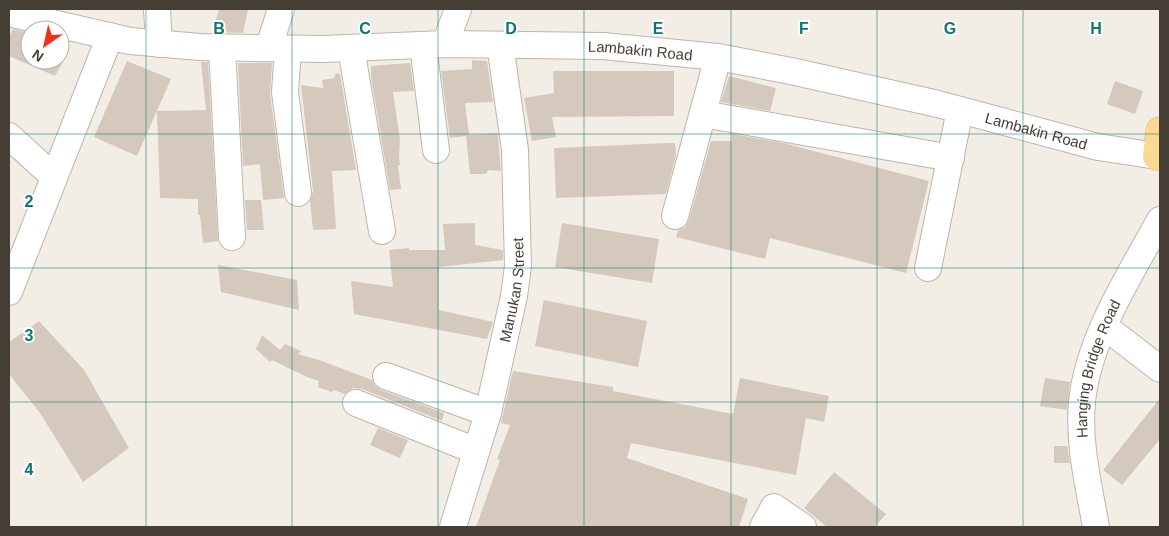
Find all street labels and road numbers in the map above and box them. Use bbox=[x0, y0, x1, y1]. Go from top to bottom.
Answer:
street label: Lambakin Road bbox=[588, 37, 693, 63]
street label: Lambakin Road bbox=[983, 109, 1089, 152]
street label: Manukan Street bbox=[495, 236, 527, 344]
street label: Hanging Bridge Road bbox=[1073, 297, 1123, 438]

